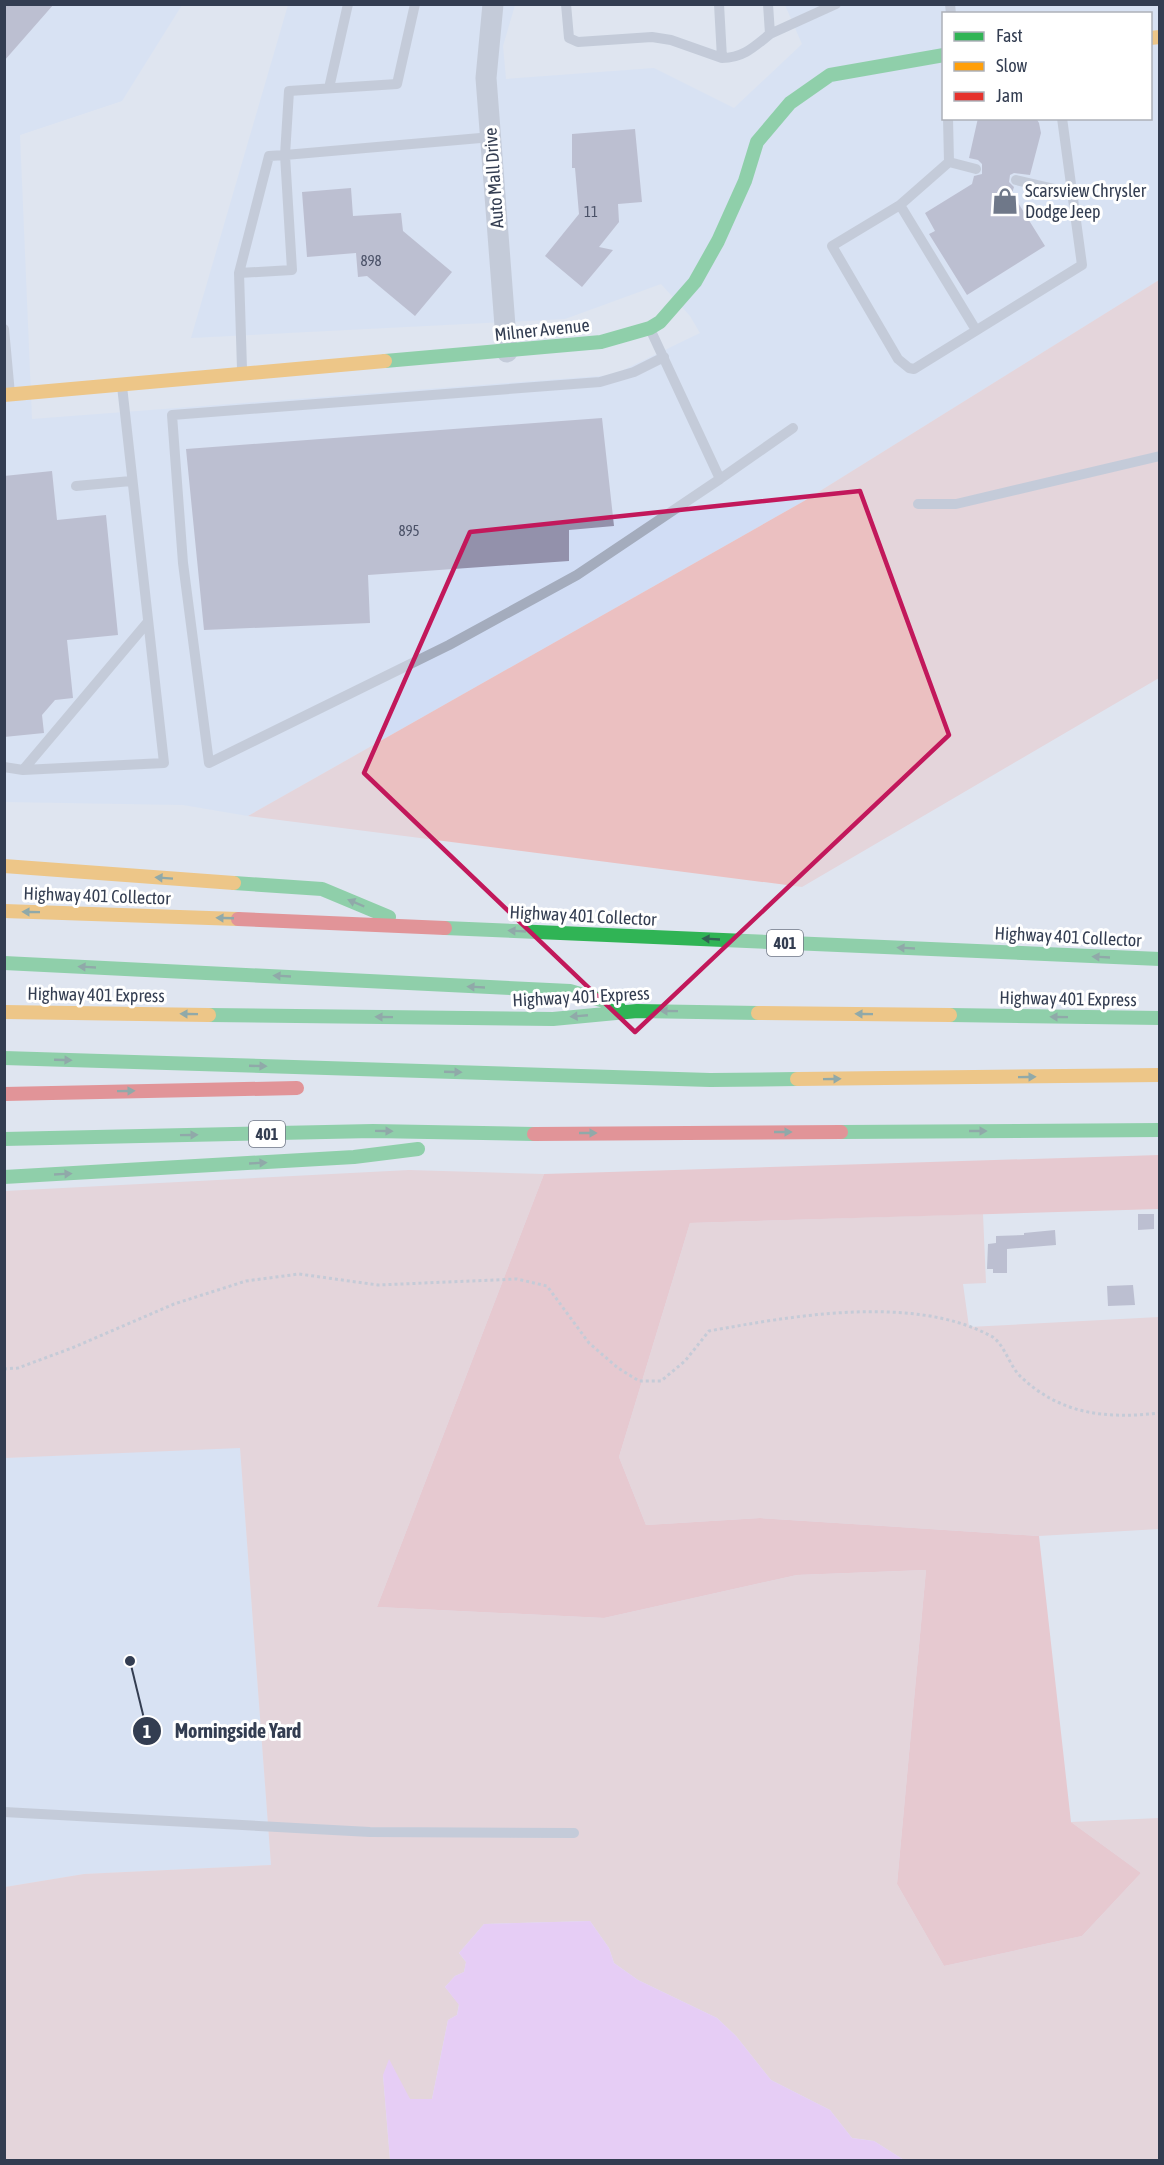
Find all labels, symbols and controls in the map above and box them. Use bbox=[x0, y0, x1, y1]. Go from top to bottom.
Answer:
legend bbox=[942, 12, 1152, 120]
text: Fast bbox=[996, 25, 1023, 46]
text: Slow bbox=[996, 55, 1027, 76]
text: Jam bbox=[996, 85, 1023, 106]
street label: Auto Mall Drive bbox=[480, 127, 507, 229]
place label: Scarsview Chrysler Dodge Jeep bbox=[1025, 180, 1147, 222]
shop icon: Scarsview Chrysler Dodge Jeep bbox=[990, 186, 1020, 216]
house number: 11 bbox=[584, 203, 598, 220]
house number: 898 bbox=[360, 252, 382, 269]
street label: Milner Avenue bbox=[493, 314, 591, 345]
house number: 895 bbox=[398, 522, 420, 539]
one-way arrow bbox=[155, 873, 174, 883]
street label: Highway 401 Collector bbox=[23, 882, 172, 909]
one-way arrow bbox=[347, 898, 365, 907]
street label: Highway 401 Collector bbox=[509, 901, 658, 930]
one-way arrow bbox=[21, 907, 40, 916]
one-way arrow bbox=[216, 914, 235, 923]
street label: Highway 401 Collector bbox=[994, 922, 1143, 951]
one-way arrow bbox=[507, 926, 526, 935]
road number: 401 bbox=[767, 930, 803, 956]
one-way arrow bbox=[702, 935, 721, 944]
one-way arrow bbox=[897, 944, 916, 953]
one-way arrow bbox=[1092, 952, 1111, 961]
one-way arrow bbox=[77, 962, 96, 971]
one-way arrow bbox=[272, 972, 291, 981]
one-way arrow bbox=[467, 982, 486, 991]
street label: Highway 401 Express bbox=[512, 982, 650, 1011]
street label: Highway 401 Express bbox=[27, 983, 165, 1006]
street label: Highway 401 Express bbox=[999, 987, 1137, 1010]
one-way arrow bbox=[660, 1006, 679, 1016]
one-way arrow bbox=[179, 1009, 198, 1019]
one-way arrow bbox=[855, 1009, 874, 1019]
one-way arrow bbox=[569, 1011, 588, 1021]
one-way arrow bbox=[374, 1012, 393, 1021]
one-way arrow bbox=[1050, 1012, 1069, 1022]
one-way arrow bbox=[53, 1055, 72, 1065]
one-way arrow bbox=[248, 1061, 267, 1071]
one-way arrow bbox=[443, 1067, 462, 1077]
one-way arrow bbox=[1017, 1072, 1036, 1081]
one-way arrow bbox=[822, 1074, 841, 1084]
one-way arrow bbox=[116, 1086, 135, 1096]
road number: 401 bbox=[249, 1121, 285, 1147]
one-way arrow bbox=[969, 1126, 988, 1136]
one-way arrow bbox=[374, 1127, 393, 1136]
one-way arrow bbox=[774, 1127, 793, 1137]
one-way arrow bbox=[579, 1128, 598, 1138]
one-way arrow bbox=[179, 1131, 198, 1140]
one-way arrow bbox=[248, 1158, 267, 1167]
one-way arrow bbox=[53, 1169, 72, 1179]
callout: Morningside Yard bbox=[132, 1712, 313, 1750]
text: Morningside Yard bbox=[175, 1719, 301, 1742]
text: 1 bbox=[143, 1721, 151, 1742]

